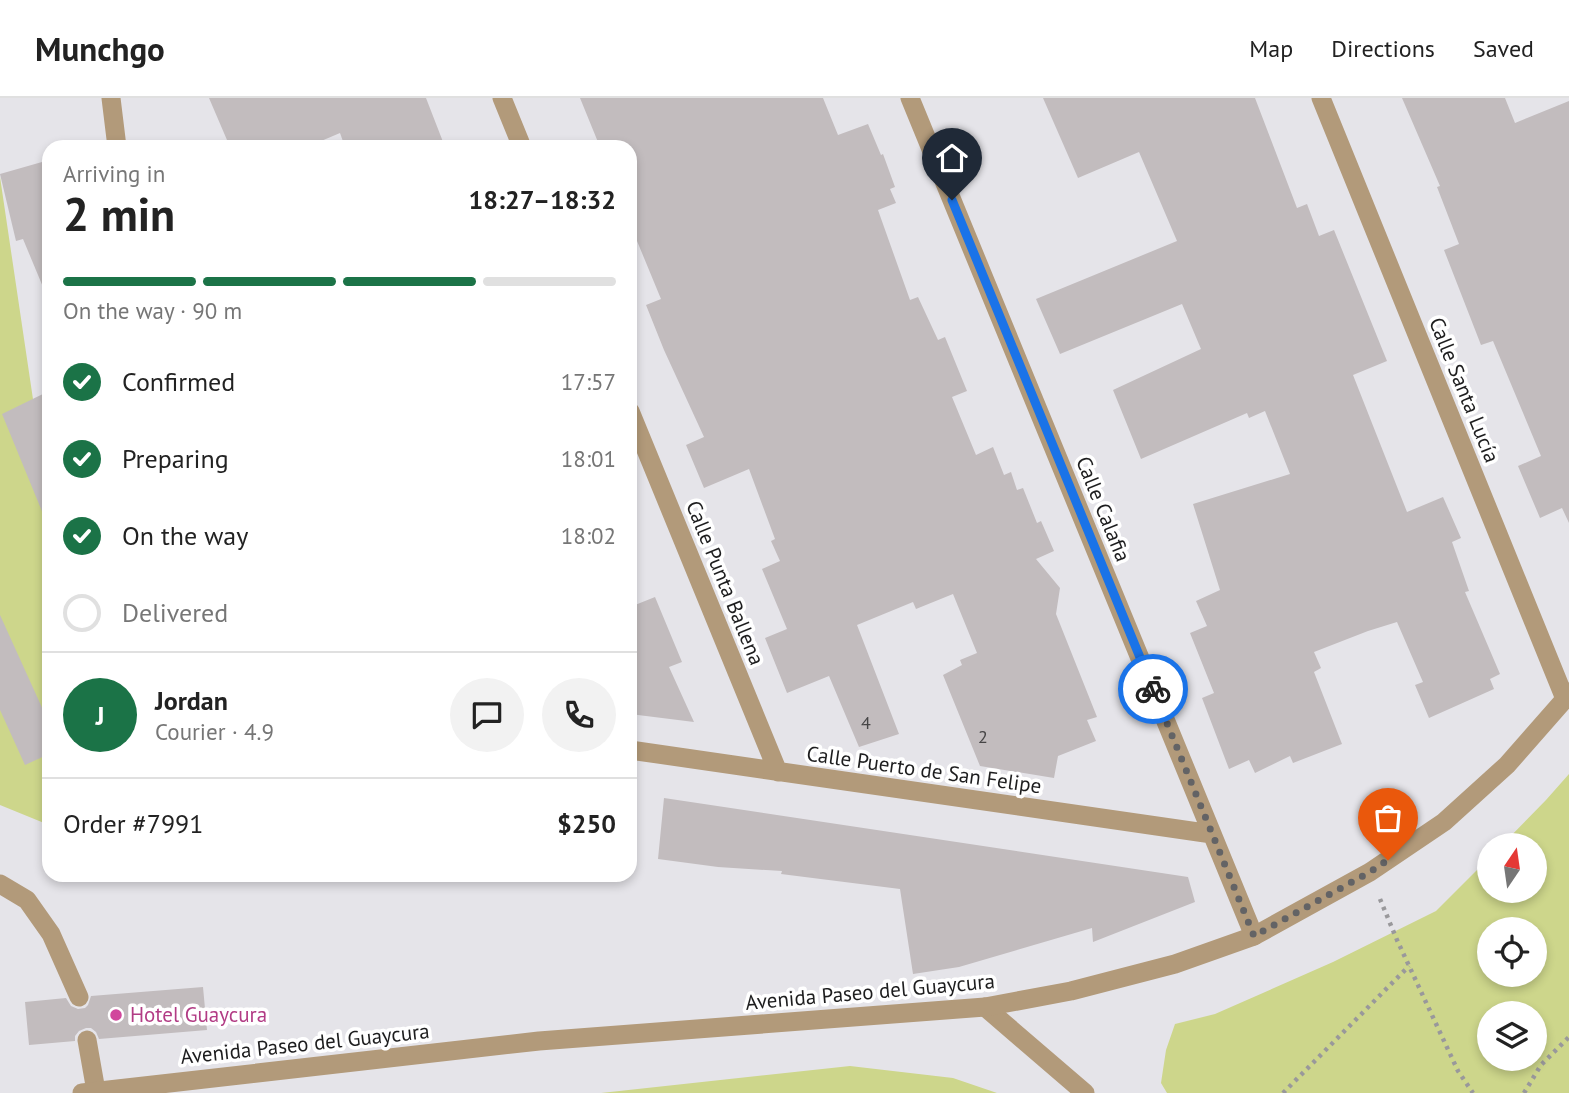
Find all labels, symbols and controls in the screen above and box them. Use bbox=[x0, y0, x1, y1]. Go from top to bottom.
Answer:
text: Munchgo bbox=[35, 27, 165, 70]
text: Map bbox=[1249, 33, 1293, 64]
text: Directions bbox=[1331, 33, 1435, 64]
text: Saved bbox=[1473, 33, 1534, 64]
pin bbox=[922, 128, 982, 200]
icon: home bbox=[933, 139, 971, 177]
text: Arriving in bbox=[63, 159, 165, 188]
text: 18:27–18:32 bbox=[469, 183, 616, 216]
text: 2 min bbox=[63, 184, 175, 244]
text: On the way · 90 m bbox=[63, 296, 242, 325]
street label: Calle Santa Lucía bbox=[1423, 313, 1506, 466]
icon: check bbox=[63, 363, 101, 401]
text: Confirmed bbox=[122, 365, 235, 398]
text: 17:57 bbox=[561, 367, 616, 396]
icon: check bbox=[63, 440, 101, 478]
text: Preparing bbox=[122, 442, 229, 475]
text: 18:01 bbox=[561, 444, 616, 473]
street label: Calle Calafia bbox=[1070, 452, 1137, 565]
street label: Calle Punta Ballena bbox=[680, 497, 771, 669]
icon: check bbox=[63, 517, 101, 555]
text: On the way bbox=[122, 519, 248, 552]
text: 18:02 bbox=[561, 521, 616, 550]
text: Delivered bbox=[122, 596, 228, 629]
courier bbox=[1118, 654, 1188, 724]
icon: bike bbox=[1134, 670, 1172, 708]
button: chat bbox=[450, 678, 524, 752]
button: phone bbox=[542, 678, 616, 752]
text: Jordan bbox=[155, 684, 228, 717]
text: J bbox=[96, 699, 104, 732]
house number: 4 bbox=[861, 711, 871, 734]
text: Courier · 4.9 bbox=[155, 717, 274, 746]
house number: 2 bbox=[978, 725, 988, 748]
street label: Calle Puerto de San Felipe bbox=[805, 740, 1043, 799]
pin bbox=[1358, 788, 1418, 860]
icon: bag bbox=[1369, 799, 1407, 837]
text: Order #7991 bbox=[63, 807, 203, 840]
text: $250 bbox=[557, 807, 616, 840]
north arrow bbox=[1477, 833, 1547, 903]
map controls bbox=[1477, 833, 1547, 1071]
button: locate bbox=[1477, 917, 1547, 987]
street label: Avenida Paseo del Guaycura bbox=[744, 967, 996, 1016]
place label: Hotel Guaycura bbox=[130, 1001, 267, 1028]
button: layers bbox=[1477, 1001, 1547, 1071]
marker: Hotel Guaycura bbox=[108, 1007, 124, 1023]
street label: Avenida Paseo del Guaycura bbox=[179, 1017, 431, 1070]

